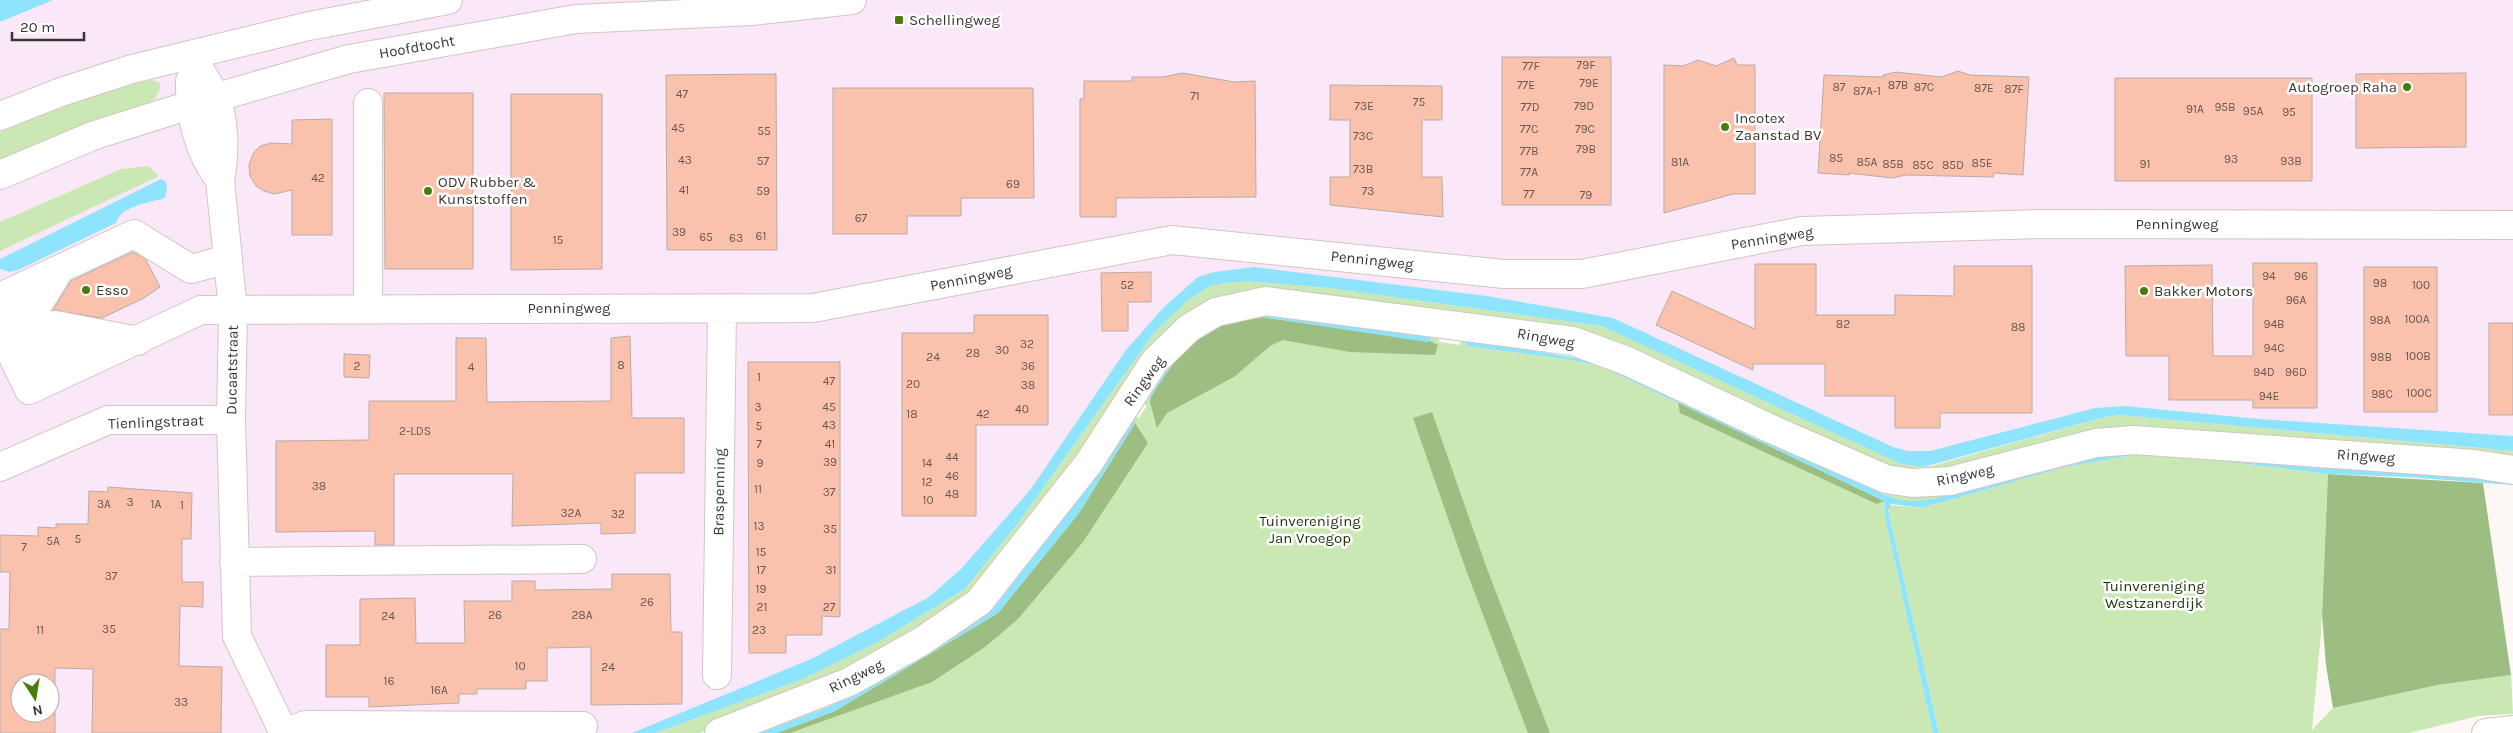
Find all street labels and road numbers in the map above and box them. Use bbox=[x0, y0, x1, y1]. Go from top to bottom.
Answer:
street label: Hoofdtocht bbox=[378, 31, 457, 63]
street label: Penningweg bbox=[2135, 215, 2219, 233]
street label: Penningweg bbox=[1730, 223, 1815, 253]
street label: Penningweg bbox=[1330, 247, 1415, 273]
street label: Penningweg bbox=[928, 261, 1014, 295]
street label: Penningweg bbox=[527, 299, 611, 317]
street label: Ringweg bbox=[1516, 324, 1577, 352]
street label: Ducaatstraat bbox=[222, 325, 242, 415]
street label: Ringweg bbox=[1120, 352, 1169, 410]
street label: Tienlingstraat bbox=[108, 411, 205, 433]
street label: Ringweg bbox=[2336, 445, 2396, 467]
street label: Braspenning bbox=[709, 448, 729, 536]
street label: Ringweg bbox=[1935, 460, 1996, 490]
street label: Ringweg bbox=[826, 655, 887, 697]

